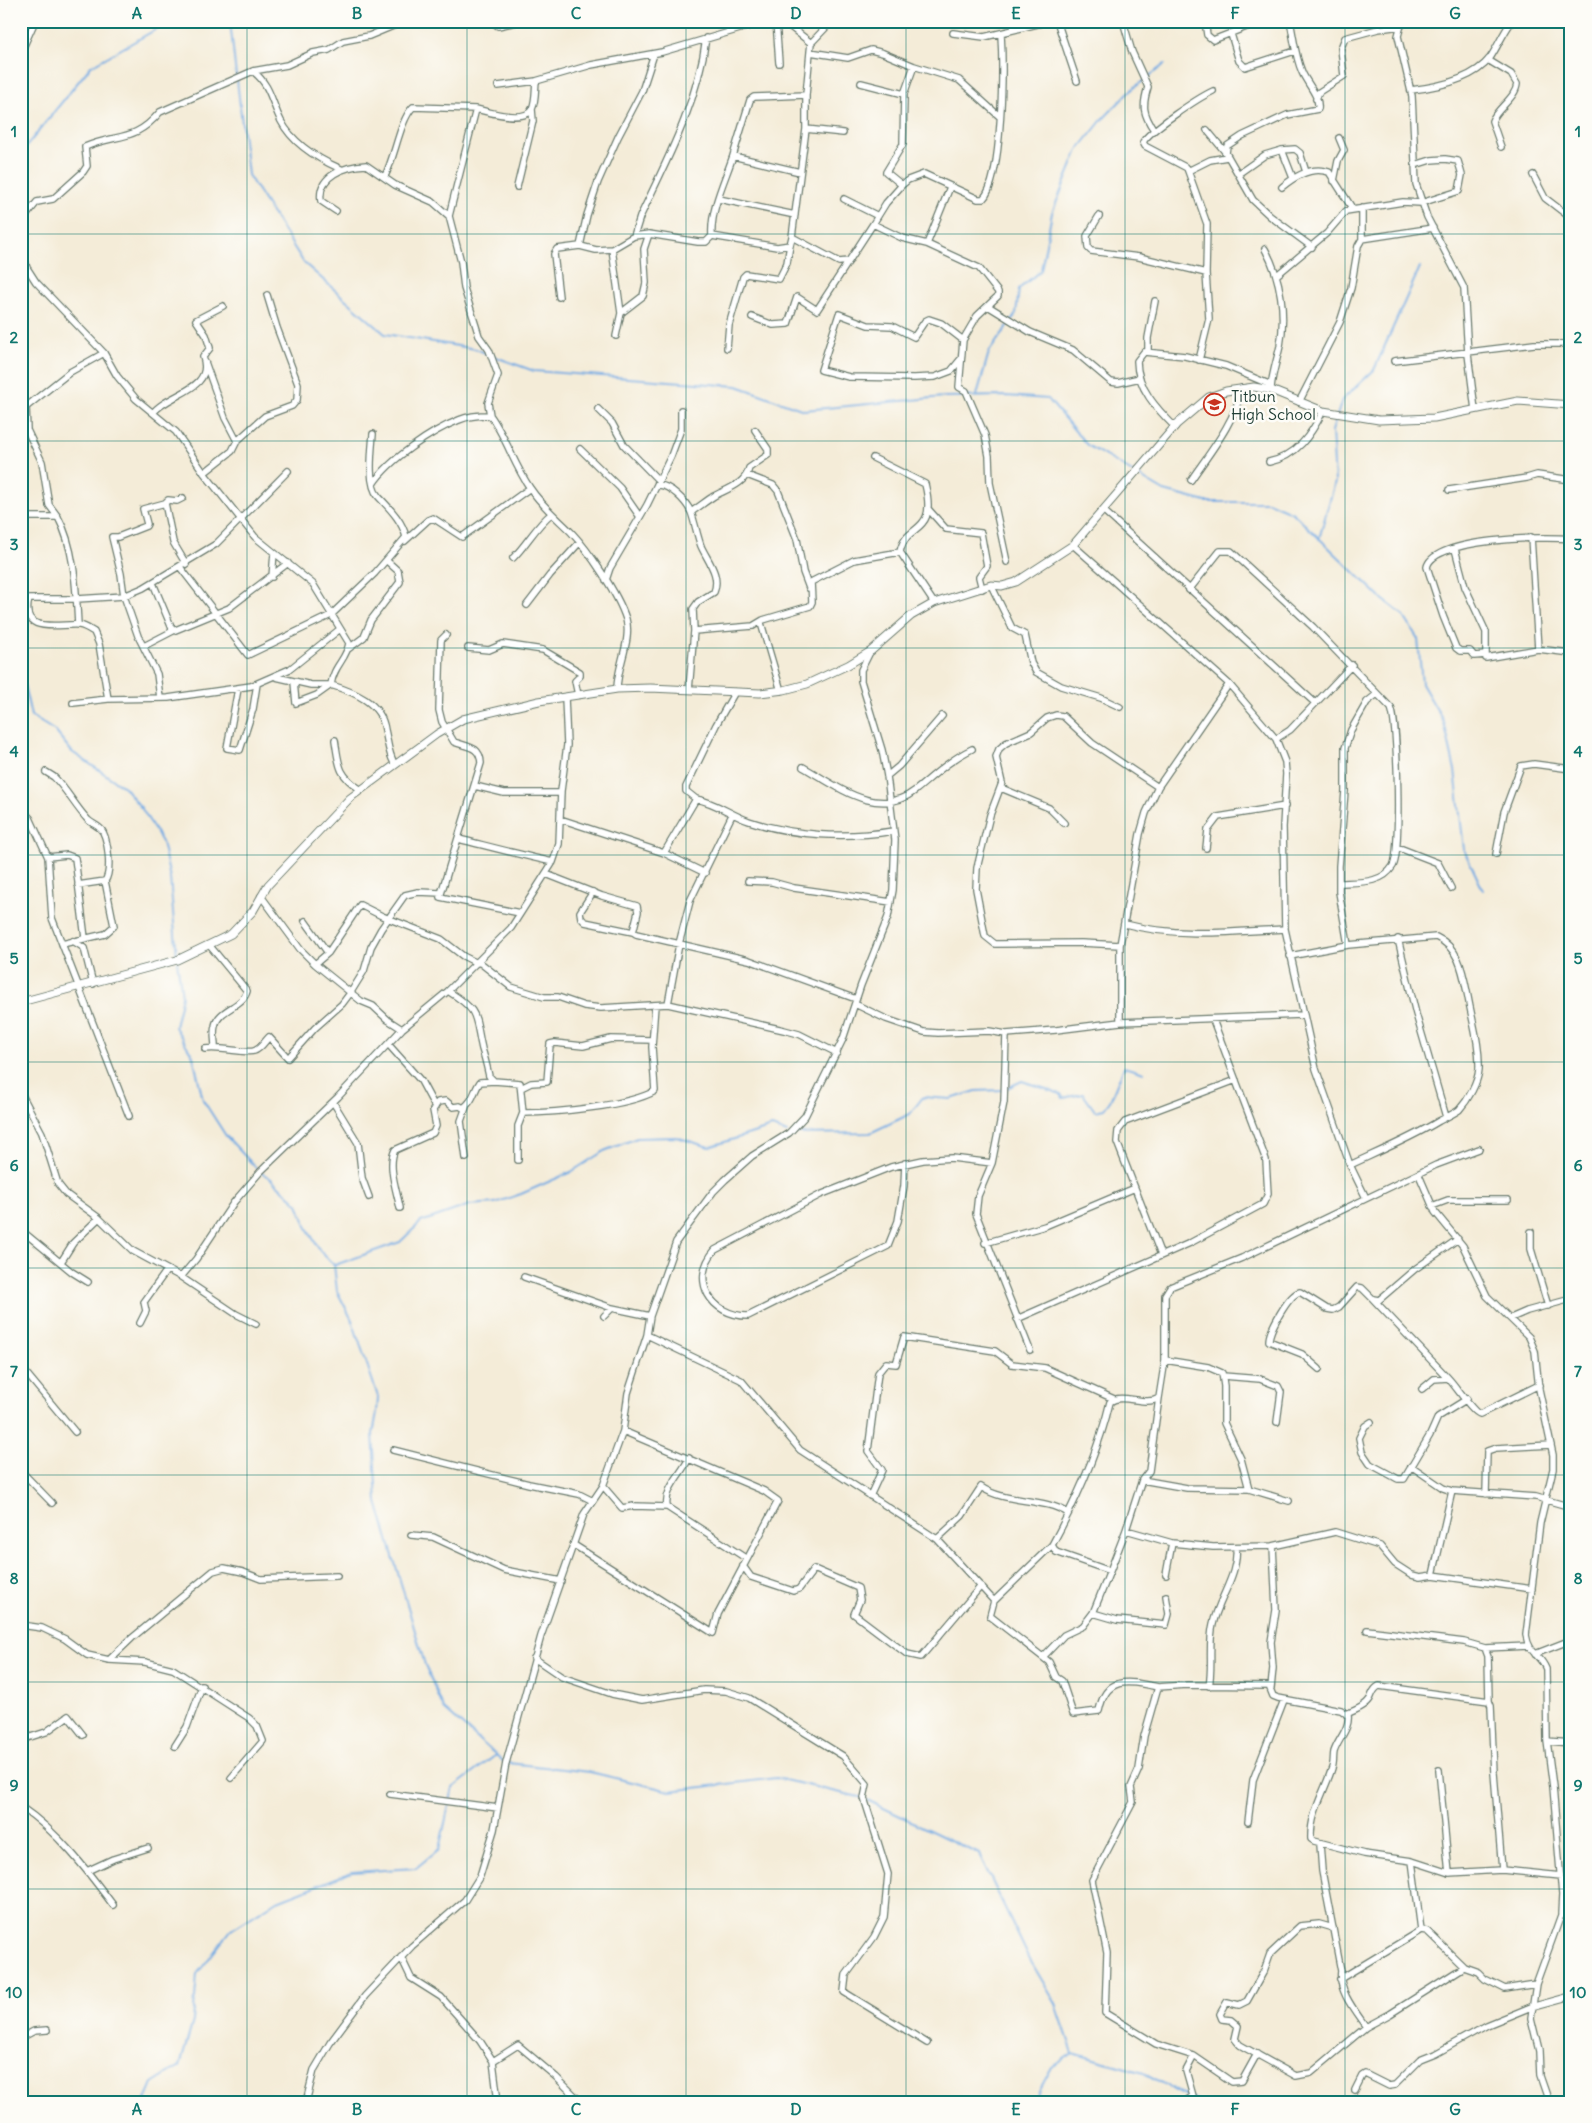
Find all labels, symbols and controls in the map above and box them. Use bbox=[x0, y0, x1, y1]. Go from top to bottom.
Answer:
text: A bbox=[132, 3, 142, 23]
text: B bbox=[352, 3, 363, 23]
text: C bbox=[571, 3, 582, 23]
text: D bbox=[790, 3, 802, 23]
text: E bbox=[1011, 3, 1021, 23]
text: F bbox=[1230, 3, 1240, 23]
text: G bbox=[1449, 3, 1461, 23]
text: 1 bbox=[11, 121, 17, 141]
text: 1 bbox=[1575, 121, 1581, 141]
text: 2 bbox=[10, 327, 19, 347]
text: 2 bbox=[1574, 327, 1583, 347]
place label: Titbun High School bbox=[1231, 386, 1316, 424]
school or university icon: Titbun High School bbox=[1203, 393, 1227, 417]
text: 3 bbox=[9, 534, 19, 554]
text: 3 bbox=[1573, 534, 1583, 554]
text: 4 bbox=[9, 741, 19, 761]
text: 4 bbox=[1573, 741, 1583, 761]
text: 5 bbox=[9, 948, 19, 968]
text: 5 bbox=[1573, 948, 1583, 968]
text: 6 bbox=[9, 1155, 19, 1175]
text: 6 bbox=[1573, 1155, 1583, 1175]
text: 7 bbox=[10, 1361, 18, 1381]
text: 7 bbox=[1574, 1361, 1582, 1381]
text: 8 bbox=[9, 1568, 19, 1588]
text: 8 bbox=[1573, 1568, 1583, 1588]
text: 9 bbox=[9, 1775, 19, 1795]
text: 9 bbox=[1573, 1775, 1583, 1795]
text: 10 bbox=[6, 1982, 22, 2002]
text: 10 bbox=[1570, 1982, 1586, 2002]
text: A bbox=[132, 2099, 142, 2119]
text: B bbox=[352, 2099, 363, 2119]
text: C bbox=[571, 2099, 582, 2119]
text: D bbox=[790, 2099, 802, 2119]
text: E bbox=[1011, 2099, 1021, 2119]
text: F bbox=[1230, 2099, 1240, 2119]
text: G bbox=[1449, 2099, 1461, 2119]

